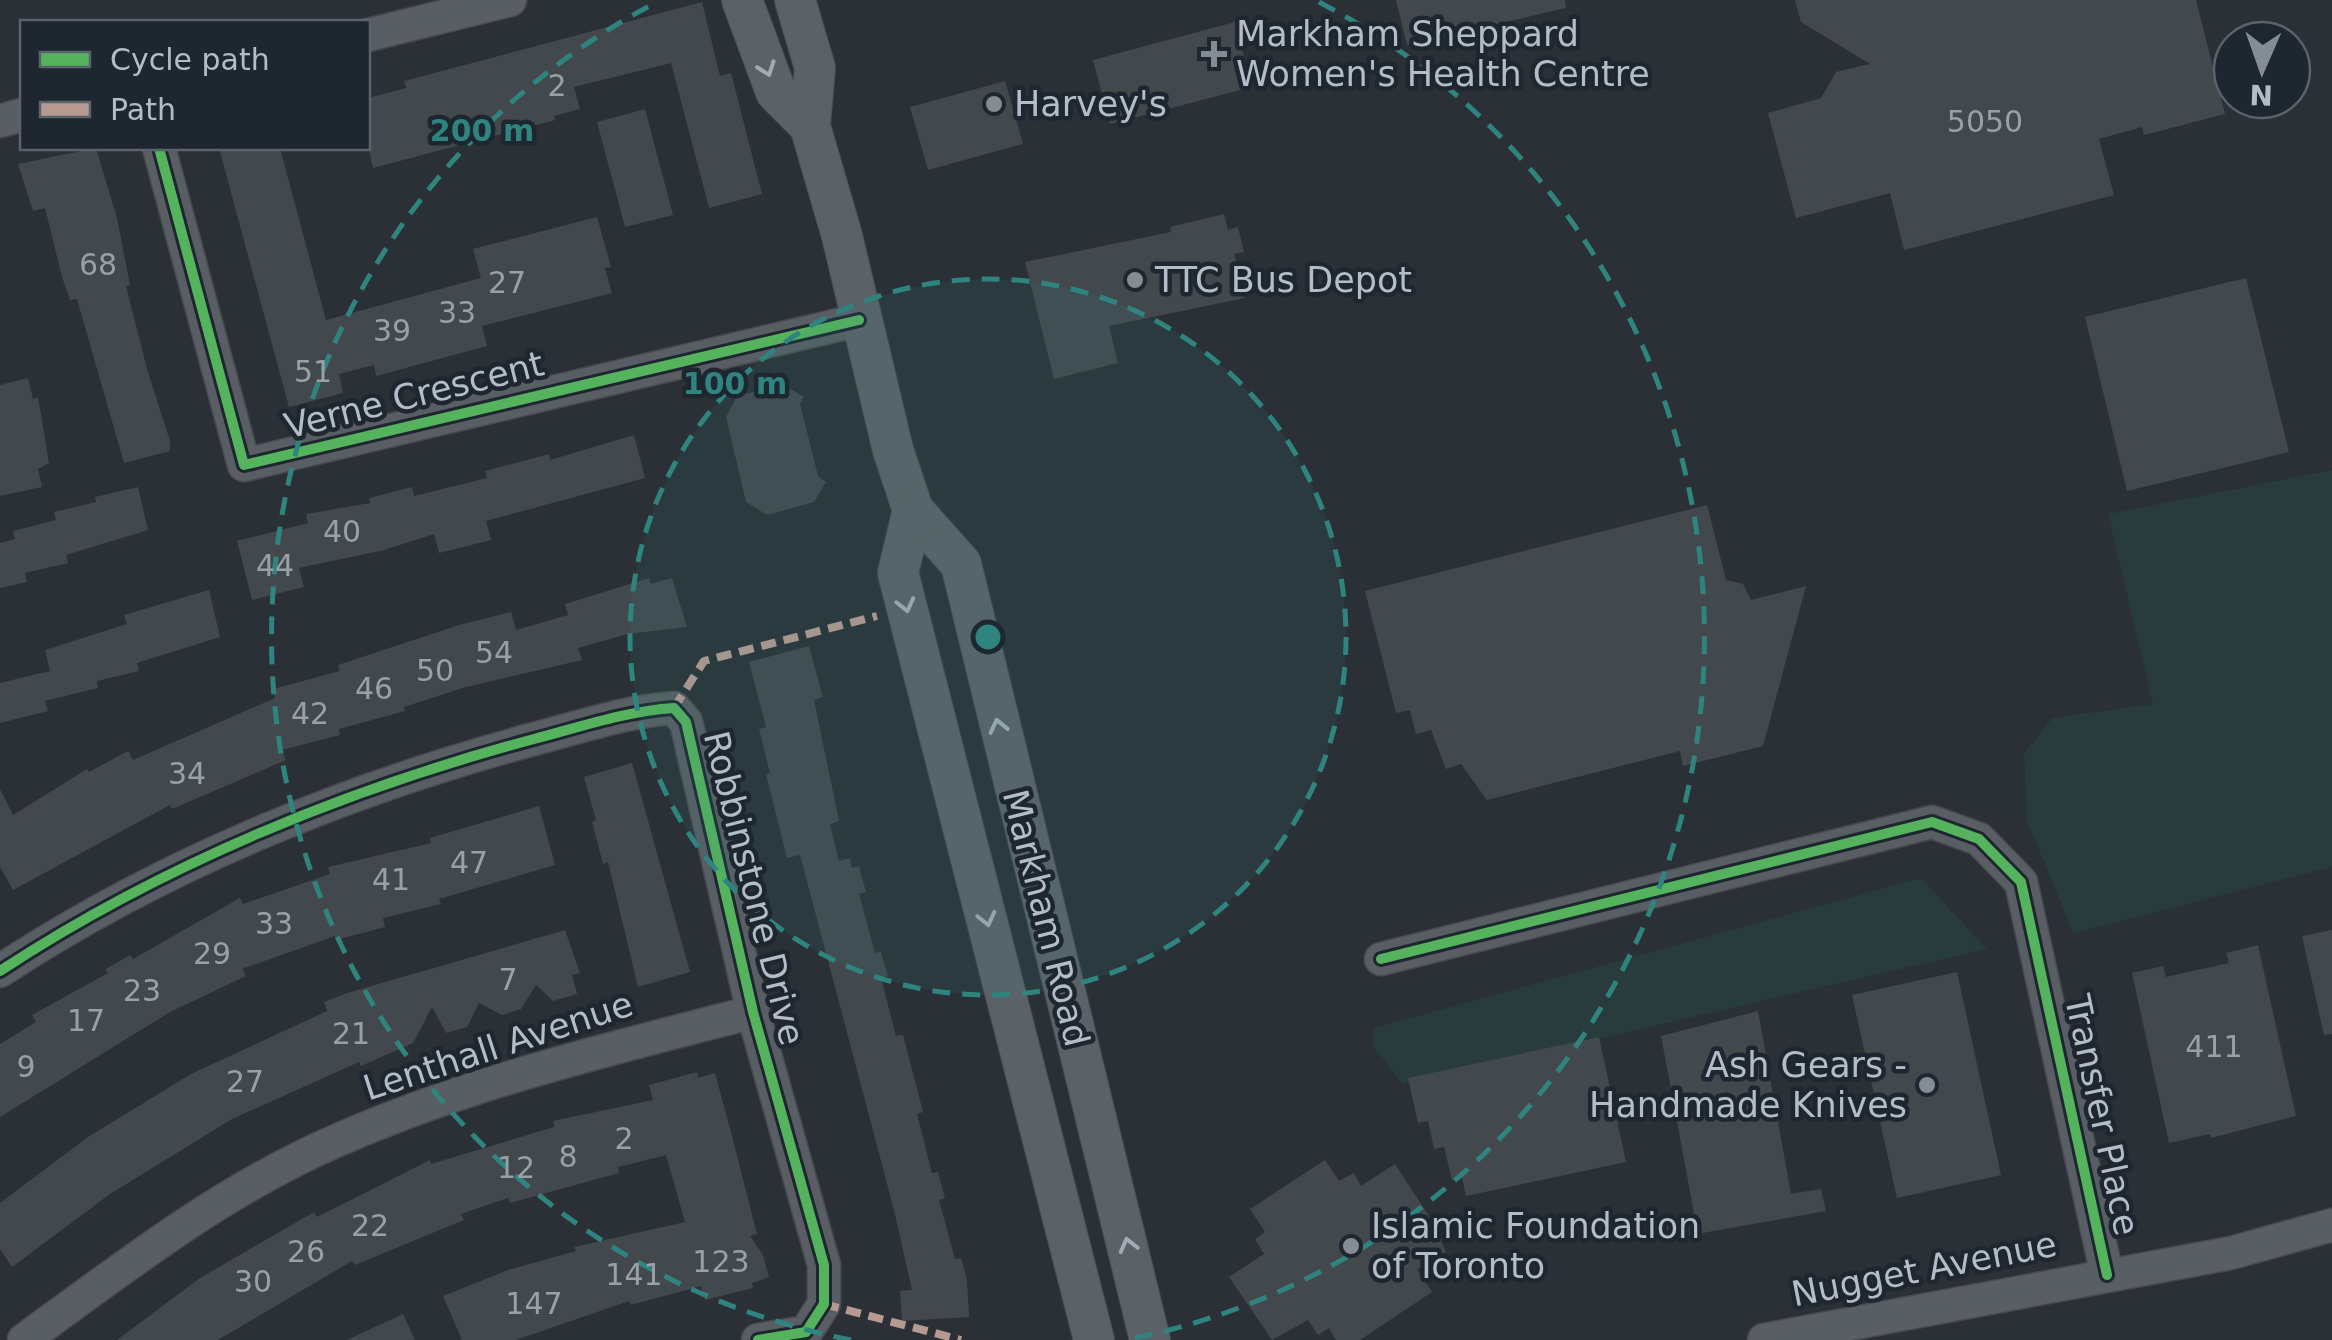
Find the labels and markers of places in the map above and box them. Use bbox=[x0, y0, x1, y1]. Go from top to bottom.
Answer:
place label: Markham Sheppard Women's Health Centre bbox=[1236, 14, 1650, 94]
marker: Markham Sheppard Women's Health Centre bbox=[1201, 41, 1227, 67]
place label: Harvey's bbox=[1014, 84, 1167, 124]
marker: Harvey's bbox=[983, 93, 1005, 115]
place label: TTC Bus Depot bbox=[1154, 260, 1412, 300]
marker: TTC Bus Depot bbox=[1124, 269, 1146, 291]
centre of rings bbox=[970, 619, 1006, 655]
place label: Ash Gears - Handmade Knives bbox=[1589, 1045, 1907, 1125]
marker: Ash Gears - Handmade Knives bbox=[1916, 1074, 1938, 1096]
place label: Islamic Foundation of Toronto bbox=[1371, 1206, 1700, 1286]
marker: Islamic Foundation of Toronto bbox=[1340, 1235, 1362, 1257]

